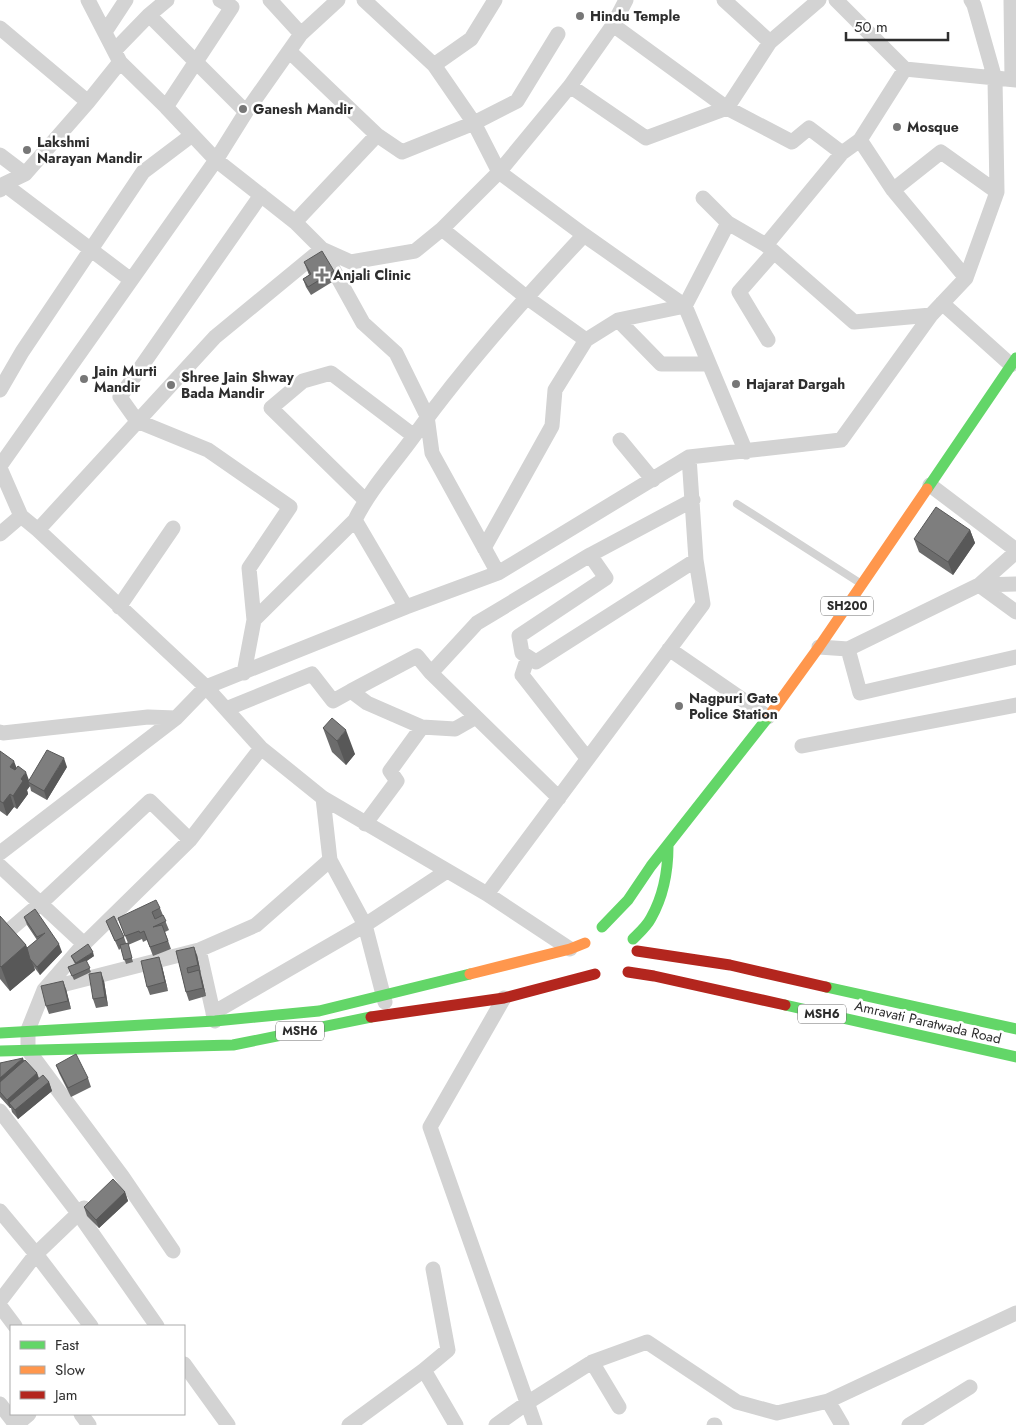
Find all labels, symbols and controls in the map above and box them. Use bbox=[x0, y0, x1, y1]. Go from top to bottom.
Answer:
place label: Hindu Temple bbox=[590, 6, 680, 26]
marker: Hindu Temple bbox=[574, 10, 586, 22]
scale bar bbox=[846, 10, 948, 42]
text: 50 m bbox=[854, 16, 888, 38]
place label: Ganesh Mandir bbox=[253, 99, 353, 119]
marker: Ganesh Mandir bbox=[237, 103, 249, 115]
place label: Mosque bbox=[907, 117, 959, 137]
marker: Mosque bbox=[891, 121, 903, 133]
place label: Lakshmi Narayan Mandir bbox=[37, 132, 143, 168]
marker: Lakshmi Narayan Mandir bbox=[21, 144, 33, 156]
place label: Anjali Clinic bbox=[332, 265, 411, 285]
marker: Anjali Clinic bbox=[315, 268, 329, 282]
place label: Jain Murti Mandir bbox=[91, 361, 157, 397]
place label: Shree Jain Shway Bada Mandir bbox=[181, 367, 295, 403]
marker: Jain Murti Mandir bbox=[78, 373, 90, 385]
place label: Hajarat Dargah bbox=[746, 374, 845, 394]
marker: Hajarat Dargah bbox=[730, 378, 742, 390]
marker: Shree Jain Shway Bada Mandir bbox=[165, 379, 177, 391]
road number: SH200 bbox=[821, 596, 873, 616]
place label: Nagpuri Gate Police Station bbox=[689, 688, 778, 724]
marker: Nagpuri Gate Police Station bbox=[673, 700, 685, 712]
street label: Amravati Paratwada Road bbox=[853, 995, 1003, 1049]
road number: MSH6 bbox=[798, 1004, 846, 1024]
road number: MSH6 bbox=[276, 1021, 324, 1040]
legend bbox=[10, 1325, 185, 1415]
text: Fast bbox=[55, 1334, 79, 1356]
text: Slow bbox=[55, 1359, 86, 1381]
text: Jam bbox=[53, 1384, 78, 1406]

